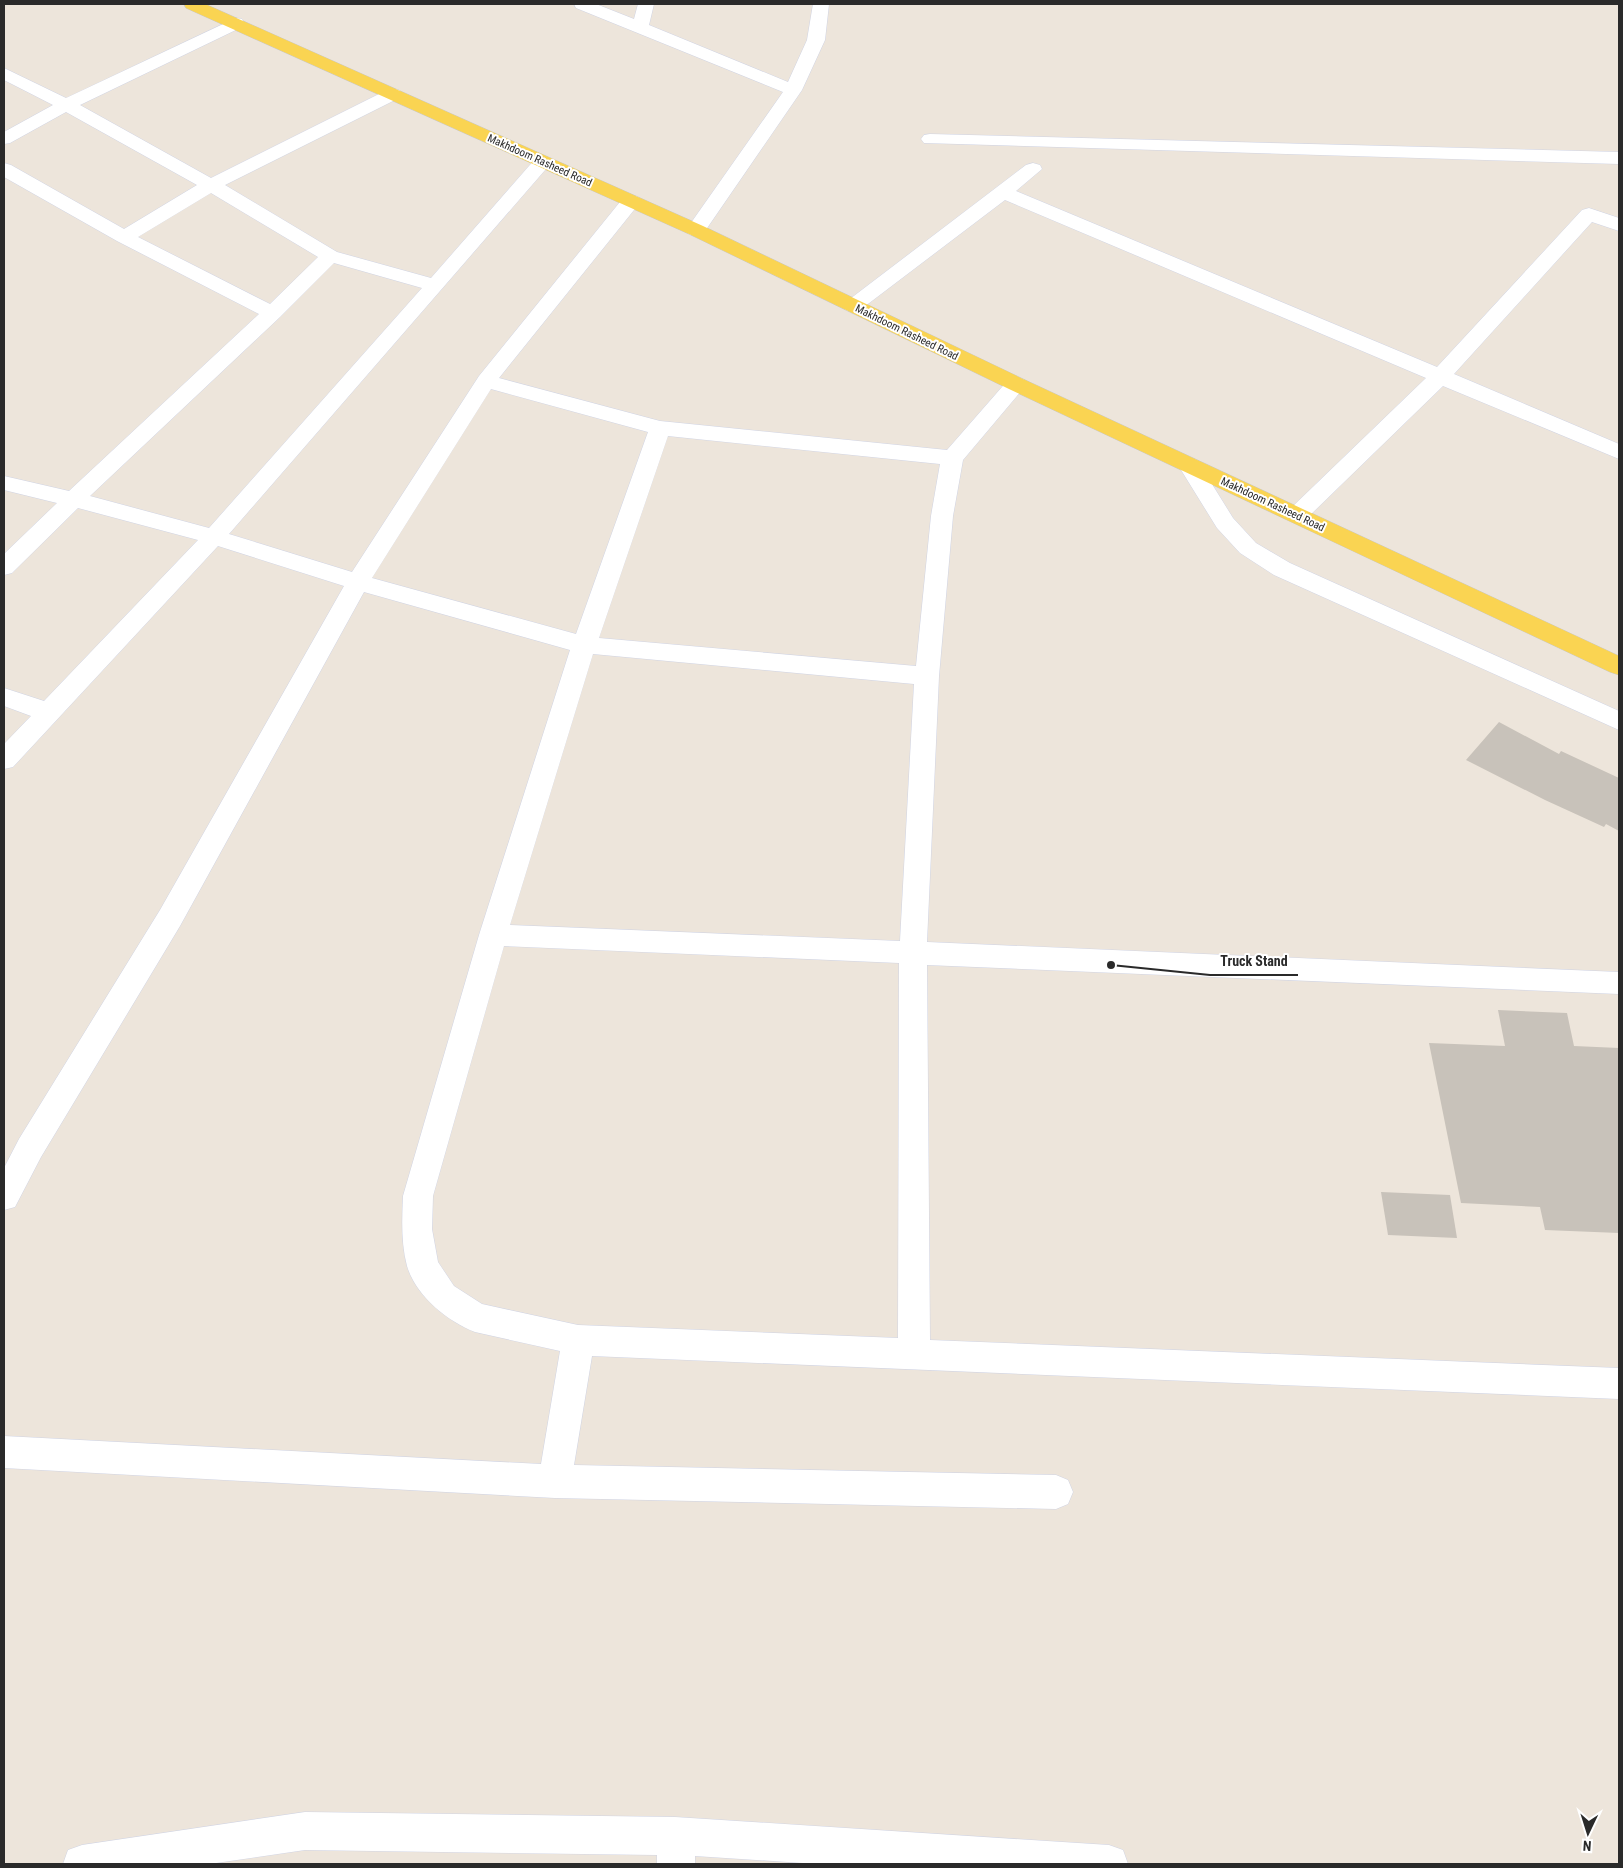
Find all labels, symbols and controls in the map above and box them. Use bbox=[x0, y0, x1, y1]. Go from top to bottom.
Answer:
street label: Makhdoom Rasheed Road bbox=[486, 132, 594, 189]
street label: Makhdoom Rasheed Road bbox=[853, 302, 960, 363]
street label: Makhdoom Rasheed Road bbox=[1219, 475, 1327, 534]
callout: Truck Stand bbox=[1210, 946, 1298, 975]
text: Truck Stand bbox=[1220, 953, 1288, 969]
north arrow bbox=[1563, 1808, 1613, 1858]
text: N bbox=[1582, 1838, 1592, 1854]

